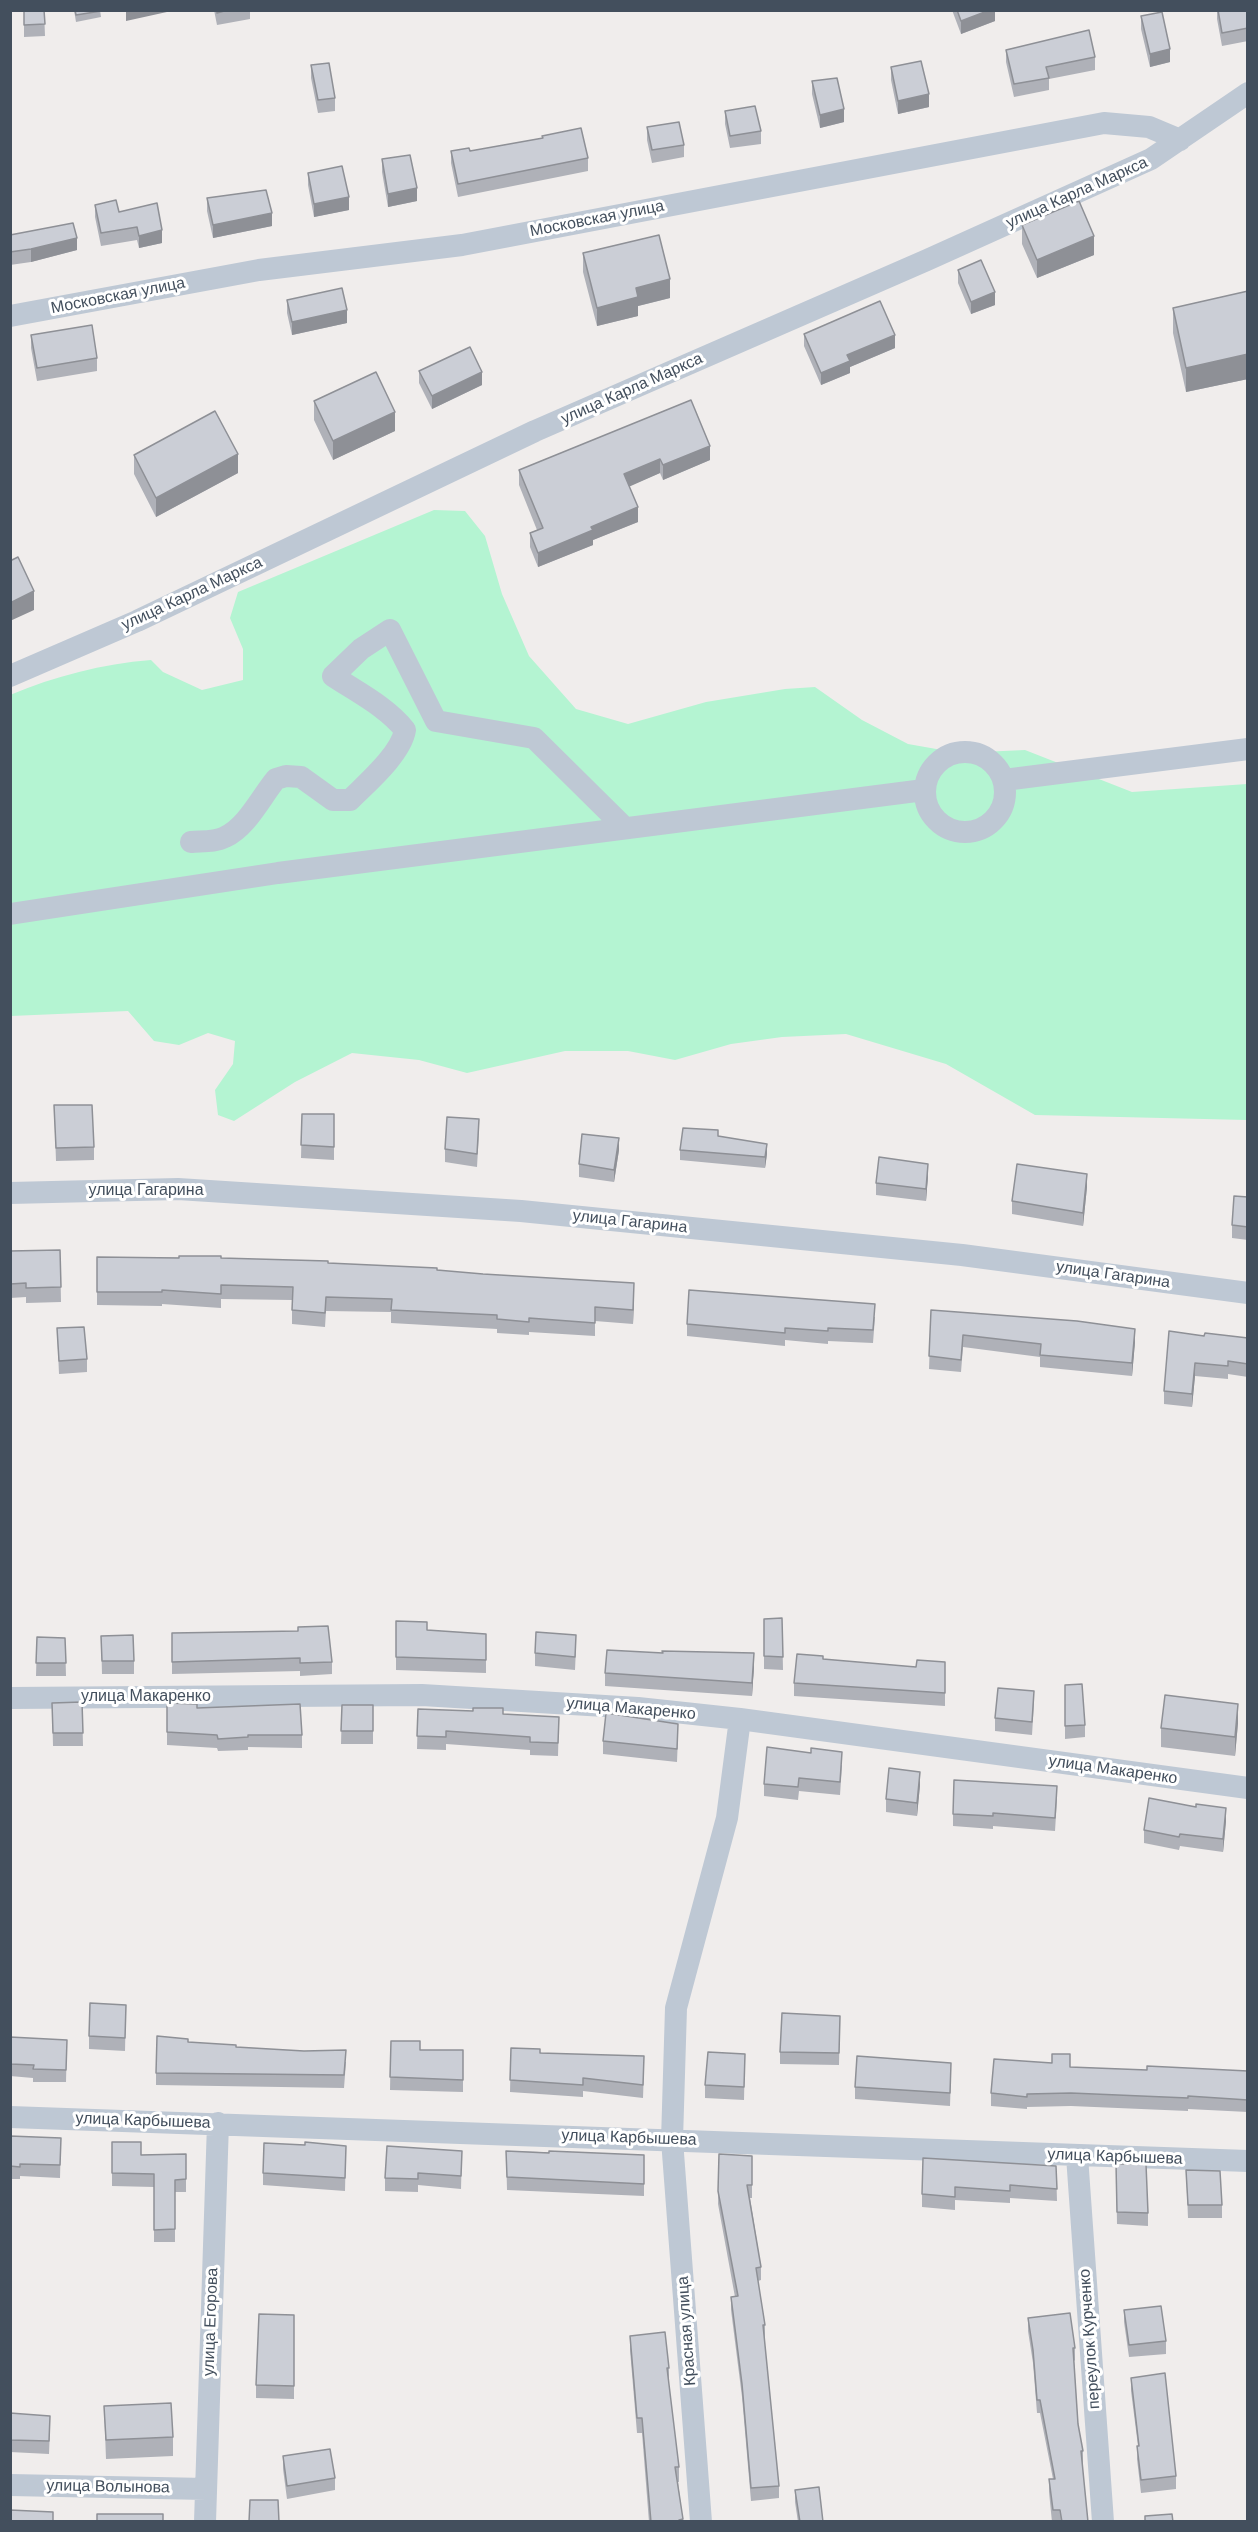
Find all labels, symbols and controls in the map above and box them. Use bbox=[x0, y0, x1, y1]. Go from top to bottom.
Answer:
street label: улица Карла Маркса bbox=[1003, 153, 1151, 233]
street label: Московская улица bbox=[528, 197, 666, 241]
street label: Московская улица bbox=[49, 274, 187, 318]
street label: улица Карла Маркса bbox=[558, 349, 706, 429]
street label: улица Карла Маркса bbox=[119, 553, 265, 635]
street label: улица Гагарина bbox=[88, 1181, 204, 1201]
street label: улица Гагарина bbox=[572, 1206, 688, 1238]
street label: улица Гагарина bbox=[1055, 1257, 1171, 1293]
street label: улица Макаренко bbox=[81, 1687, 211, 1707]
street label: улица Макаренко bbox=[566, 1694, 696, 1724]
street label: улица Макаренко bbox=[1047, 1751, 1179, 1789]
street label: улица Карбышева bbox=[75, 2109, 211, 2133]
street label: улица Карбышева bbox=[561, 2126, 697, 2150]
street label: улица Карбышева bbox=[1047, 2145, 1183, 2169]
street label: улица Егорова bbox=[200, 2267, 222, 2377]
street label: переулок Курченко bbox=[1076, 2268, 1104, 2410]
street label: Красная улица bbox=[674, 2275, 700, 2387]
street label: улица Волынова bbox=[46, 2476, 170, 2498]

